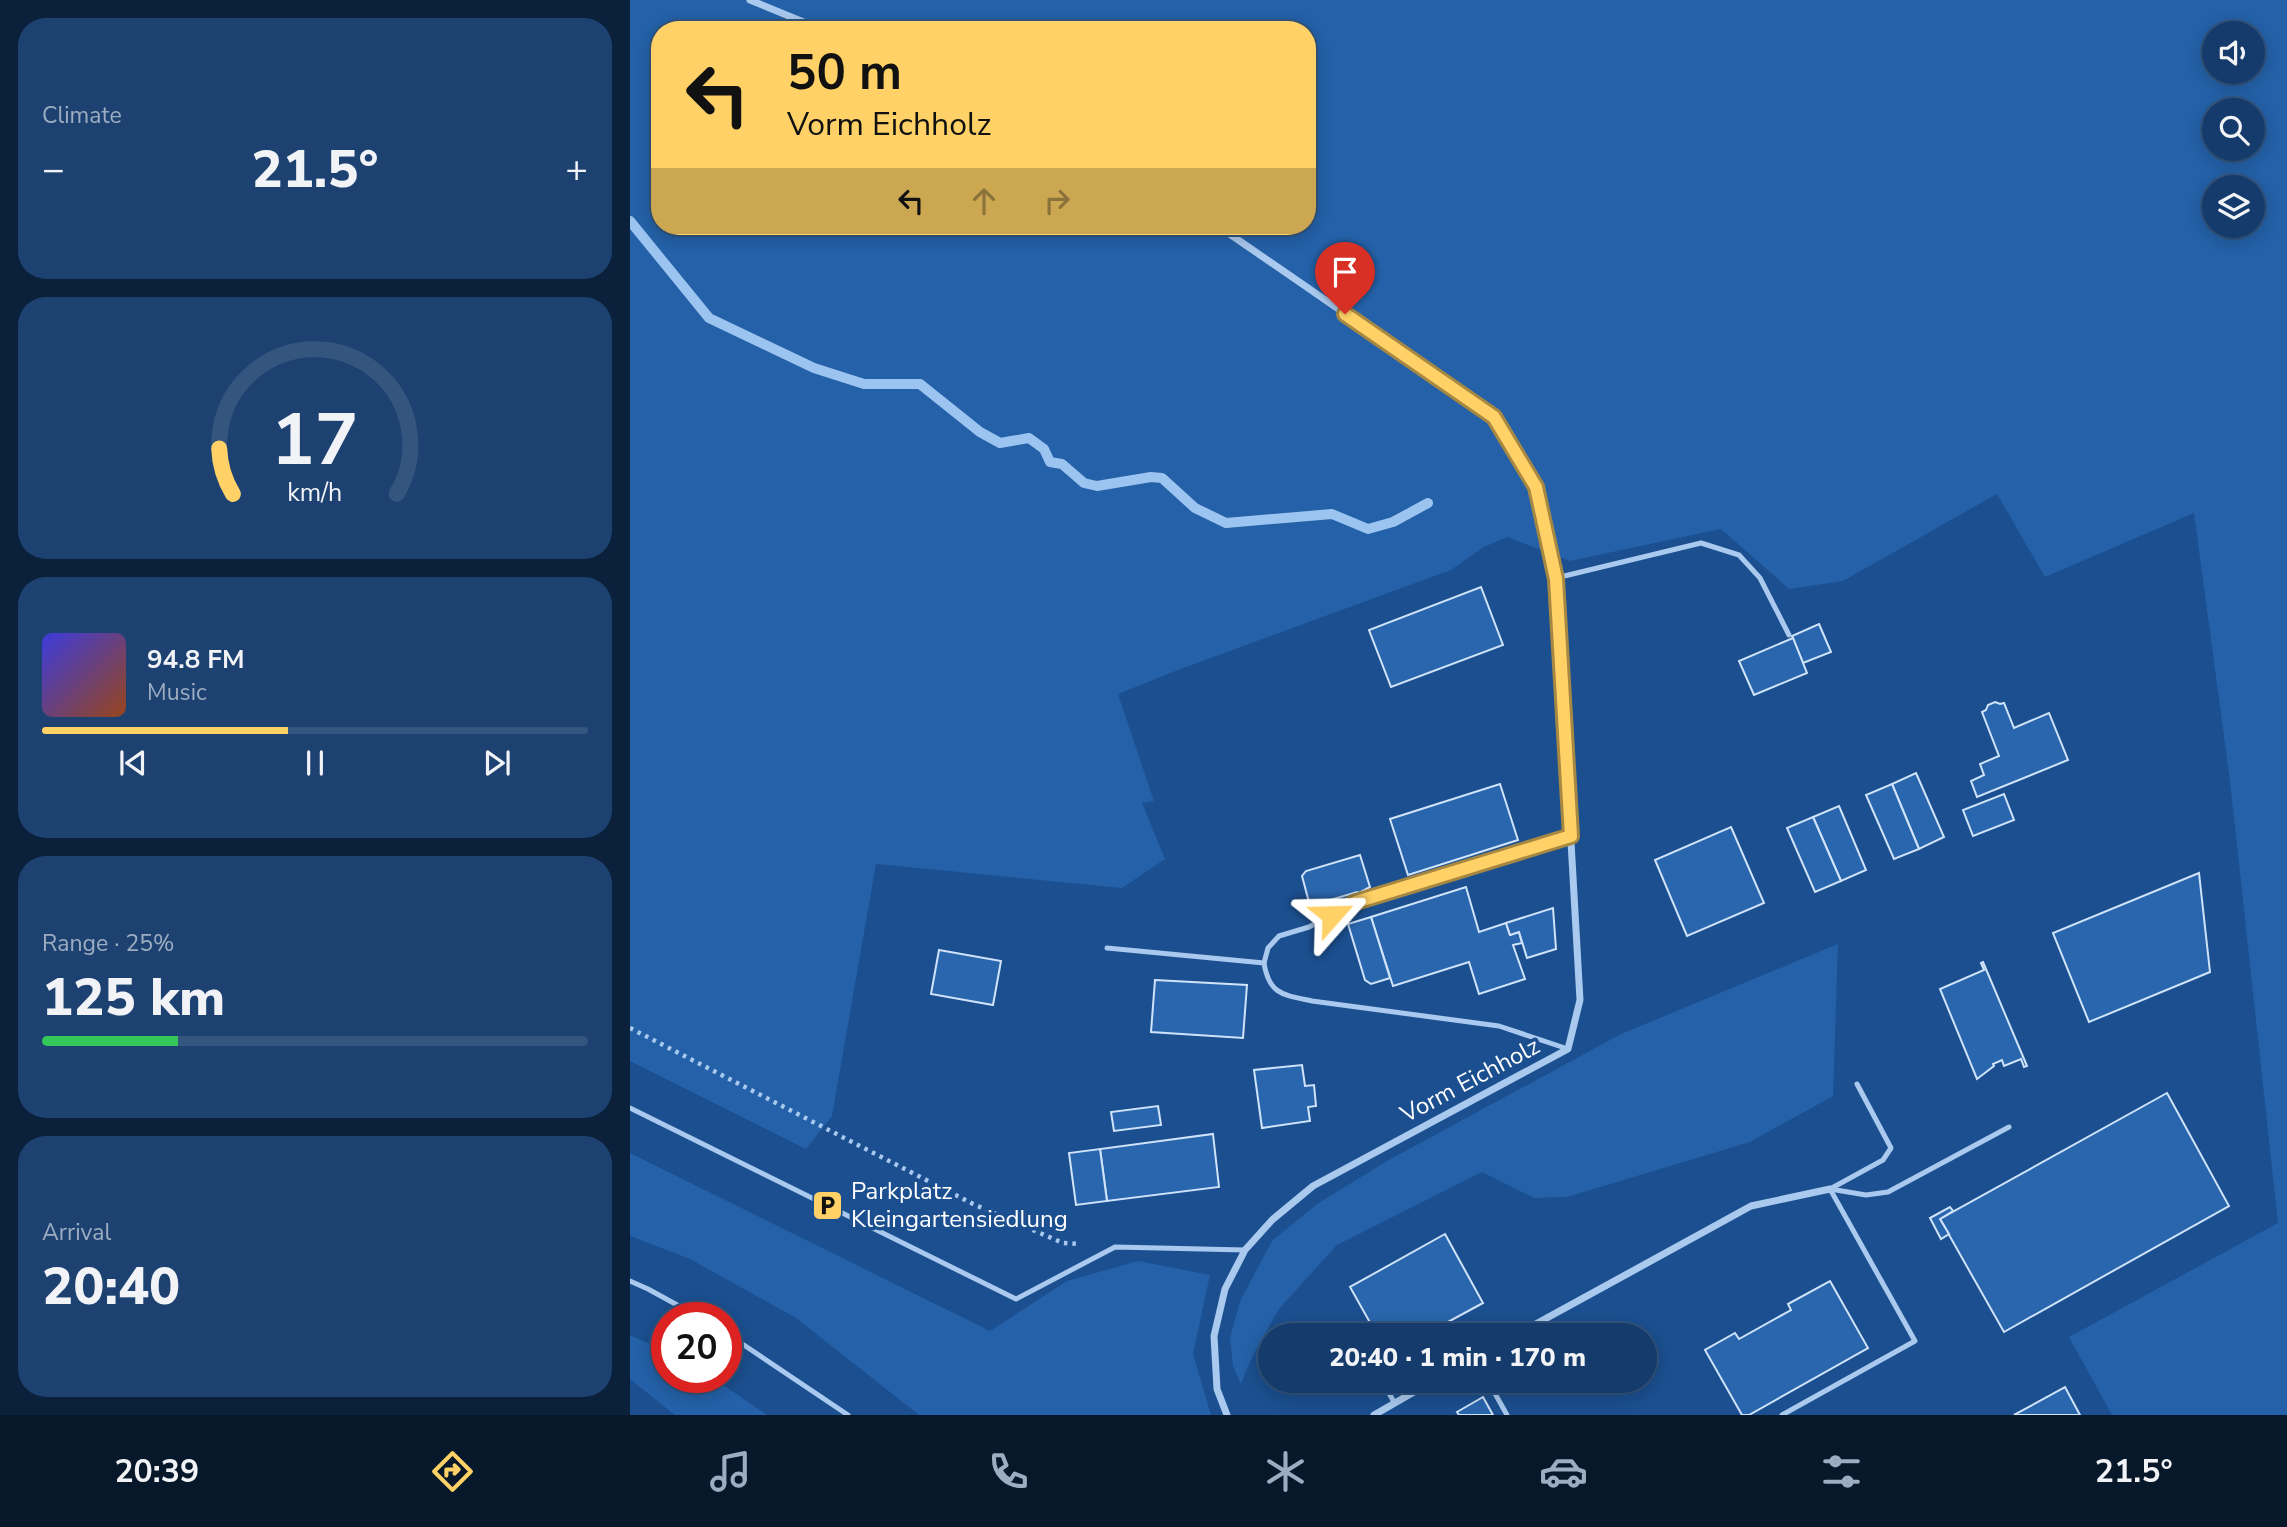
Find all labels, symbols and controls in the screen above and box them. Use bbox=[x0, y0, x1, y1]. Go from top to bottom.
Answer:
map controls bbox=[2202, 21, 2265, 238]
button: sound bbox=[2202, 21, 2265, 84]
text: 50 m bbox=[787, 39, 902, 106]
icon: left bbox=[672, 49, 763, 140]
button: search bbox=[2202, 98, 2265, 161]
text: Climate bbox=[42, 100, 122, 131]
text: Vorm Eichholz bbox=[787, 103, 991, 146]
text: 21.5° bbox=[251, 134, 379, 205]
text: − bbox=[42, 144, 65, 195]
text: + bbox=[565, 144, 588, 195]
button: layers bbox=[2202, 175, 2265, 238]
icon: left bbox=[892, 182, 930, 220]
icon: ahead bbox=[965, 182, 1003, 220]
icon: right bbox=[1038, 182, 1076, 220]
pin bbox=[1315, 242, 1375, 314]
icon: arrive bbox=[1326, 253, 1364, 291]
text: 17 bbox=[271, 391, 359, 491]
text: km/h bbox=[287, 476, 343, 510]
text: 94.8 FM bbox=[147, 642, 244, 677]
text: Music bbox=[147, 677, 207, 708]
icon: previous bbox=[114, 744, 152, 782]
icon: pause bbox=[296, 744, 334, 782]
icon: next bbox=[478, 744, 516, 782]
position arrow bbox=[1295, 878, 1369, 952]
text: Range · 25% bbox=[42, 928, 174, 959]
text: 125 km bbox=[42, 962, 225, 1033]
street label: Vorm Eichholz bbox=[1394, 1030, 1545, 1131]
place label: Parkplatz Kleingartensiedlung bbox=[851, 1175, 1068, 1235]
parking icon: Parkplatz Kleingartensiedlung bbox=[811, 1188, 845, 1222]
text: Arrival bbox=[42, 1217, 111, 1248]
text: 20:40 bbox=[42, 1251, 180, 1322]
speed limit sign: 20 bbox=[651, 1302, 742, 1393]
text: 20:40 · 1 min · 170 m bbox=[1329, 1340, 1586, 1375]
icon: directions bbox=[428, 1447, 477, 1496]
icon: music bbox=[706, 1447, 755, 1496]
icon: phone bbox=[984, 1447, 1033, 1496]
icon: climate bbox=[1261, 1447, 1310, 1496]
icon: car bbox=[1539, 1447, 1588, 1496]
icon: filters bbox=[1817, 1447, 1866, 1496]
text: 20:39 bbox=[114, 1450, 199, 1493]
text: 21.5° bbox=[2095, 1450, 2173, 1493]

